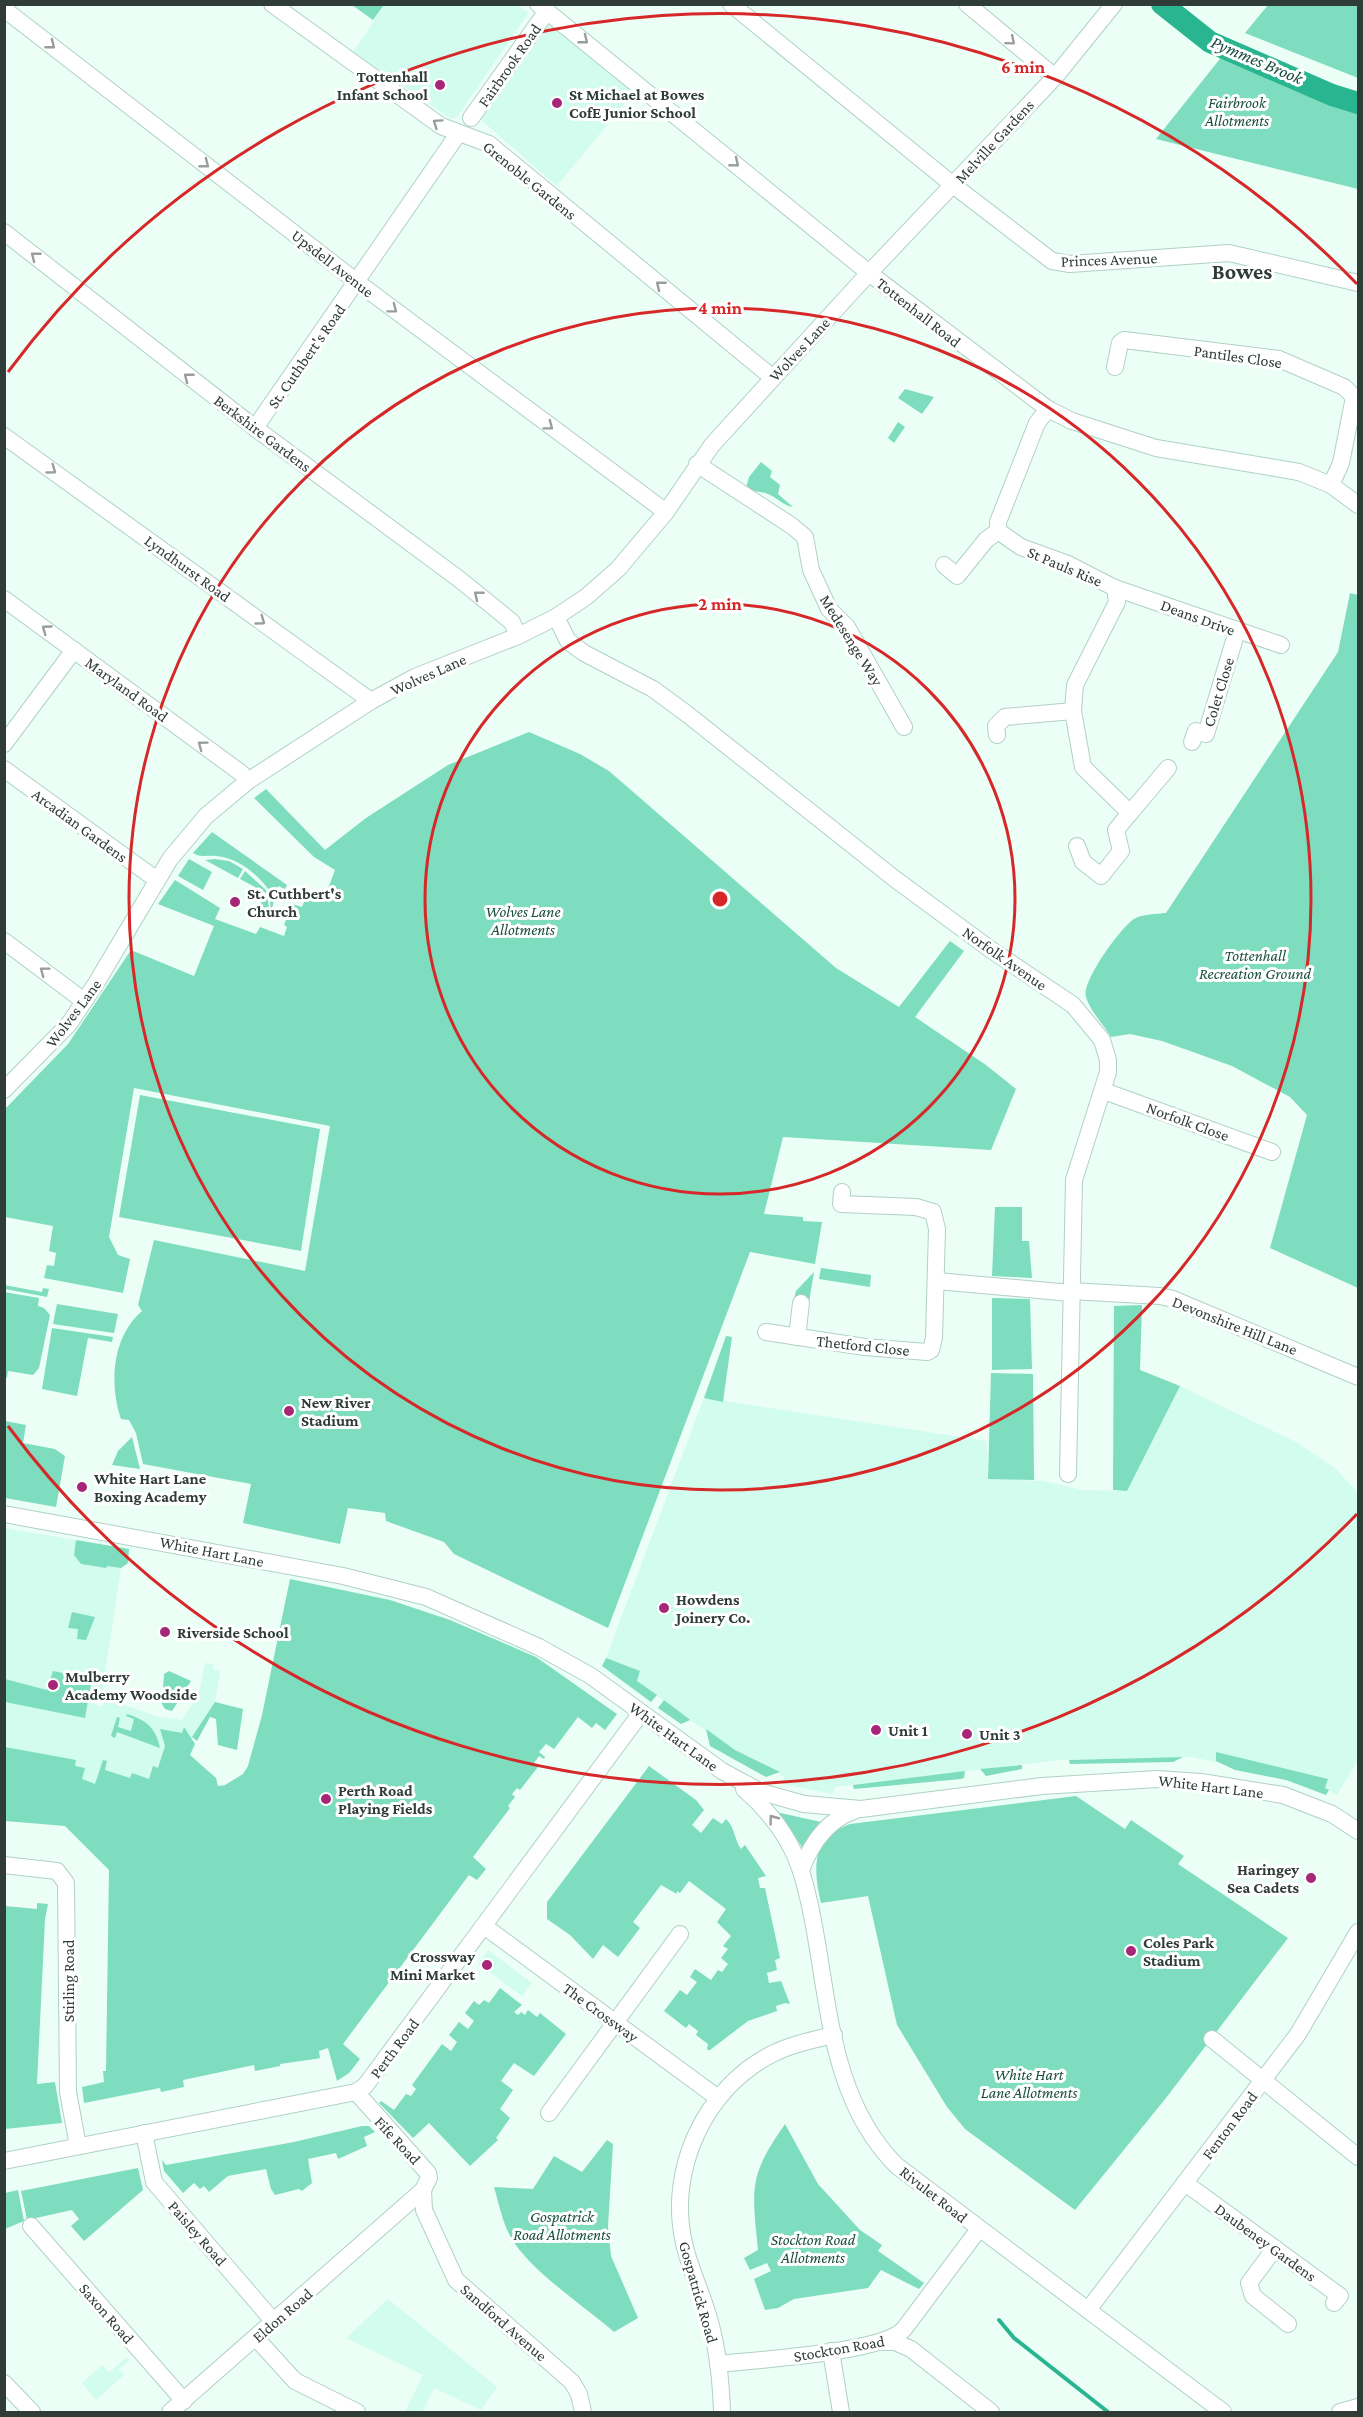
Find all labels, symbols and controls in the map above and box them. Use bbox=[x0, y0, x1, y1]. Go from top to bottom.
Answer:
street label: Fairbrook Road bbox=[475, 20, 545, 110]
water label: Pymmes Brook bbox=[1208, 32, 1307, 89]
one-way arrow bbox=[577, 33, 588, 44]
one-way arrow bbox=[1004, 33, 1015, 44]
one-way arrow bbox=[44, 37, 55, 48]
text: 6 min bbox=[1001, 57, 1046, 77]
place label: Tottenhall Infant School bbox=[337, 68, 428, 103]
marker: Tottenhall Infant School bbox=[433, 78, 447, 92]
place label: St Michael at Bowes CofE Junior School bbox=[569, 86, 705, 121]
park label: Fairbrook Allotments bbox=[1204, 94, 1269, 129]
marker: St Michael at Bowes CofE Junior School bbox=[550, 96, 564, 110]
street label: Melville Gardens bbox=[951, 96, 1037, 187]
one-way arrow bbox=[433, 119, 444, 130]
street label: Grenoble Gardens bbox=[480, 138, 580, 223]
one-way arrow bbox=[728, 156, 739, 167]
one-way arrow bbox=[198, 157, 209, 168]
street label: Upsdell Avenue bbox=[288, 226, 377, 301]
street label: Princes Avenue bbox=[1061, 249, 1158, 270]
one-way arrow bbox=[31, 252, 42, 263]
district label: Bowes bbox=[1212, 259, 1272, 284]
street label: Tottenhall Road bbox=[873, 274, 965, 351]
one-way arrow bbox=[656, 282, 667, 293]
text: 4 min bbox=[698, 298, 743, 318]
street label: St. Cuthbert's Road bbox=[264, 301, 349, 411]
one-way arrow bbox=[386, 301, 397, 312]
street label: Wolves Lane bbox=[766, 314, 833, 385]
street label: Pantiles Close bbox=[1193, 342, 1283, 371]
one-way arrow bbox=[184, 373, 195, 384]
street label: Berkshire Gardens bbox=[211, 392, 314, 475]
one-way arrow bbox=[542, 419, 553, 430]
one-way arrow bbox=[45, 463, 56, 474]
street label: Lyndhurst Road bbox=[141, 532, 234, 606]
street label: St Pauls Rise bbox=[1025, 543, 1105, 590]
one-way arrow bbox=[474, 591, 485, 602]
street label: Medesenge Way bbox=[816, 592, 887, 690]
text: 2 min bbox=[698, 594, 742, 614]
street label: Deans Drive bbox=[1158, 596, 1237, 639]
one-way arrow bbox=[254, 614, 265, 625]
one-way arrow bbox=[41, 625, 52, 636]
street label: Wolves Lane bbox=[388, 650, 469, 699]
street label: Maryland Road bbox=[82, 654, 172, 726]
street label: Colet Close bbox=[1200, 655, 1237, 729]
one-way arrow bbox=[198, 741, 209, 752]
street label: Arcadian Gardens bbox=[29, 785, 131, 866]
place label: St. Cuthbert's Church bbox=[247, 885, 342, 920]
centre of rings bbox=[710, 889, 730, 909]
marker: St. Cuthbert's Church bbox=[228, 895, 242, 909]
park label: Wolves Lane Allotments bbox=[485, 903, 561, 938]
street label: Norfolk Avenue bbox=[959, 923, 1050, 994]
park label: Tottenhall Recreation Ground bbox=[1199, 947, 1312, 982]
one-way arrow bbox=[40, 967, 51, 978]
street label: Wolves Lane bbox=[42, 976, 104, 1051]
street label: Norfolk Close bbox=[1144, 1099, 1231, 1144]
street label: Devonshire Hill Lane bbox=[1170, 1293, 1300, 1358]
street label: Thetford Close bbox=[815, 1332, 911, 1359]
place label: New River Stadium bbox=[301, 1394, 371, 1429]
marker: New River Stadium bbox=[282, 1404, 296, 1418]
place label: White Hart Lane Boxing Academy bbox=[93, 1470, 207, 1505]
marker: White Hart Lane Boxing Academy bbox=[75, 1480, 89, 1494]
street label: White Hart Lane bbox=[158, 1533, 265, 1570]
place label: Howdens Joinery Co. bbox=[674, 1591, 750, 1626]
marker: Howdens Joinery Co. bbox=[657, 1601, 671, 1615]
place label: Riverside School bbox=[177, 1624, 289, 1641]
marker: Riverside School bbox=[158, 1625, 172, 1639]
place label: Mulberry Academy Woodside bbox=[64, 1668, 198, 1703]
marker: Mulberry Academy Woodside bbox=[46, 1678, 60, 1692]
street label: White Hart Lane bbox=[626, 1698, 721, 1774]
place label: Unit 1 bbox=[888, 1722, 928, 1739]
marker: Unit 1 bbox=[869, 1723, 883, 1737]
place label: Unit 3 bbox=[979, 1726, 1021, 1743]
marker: Unit 3 bbox=[960, 1727, 974, 1741]
street label: White Hart Lane bbox=[1157, 1772, 1264, 1801]
place label: Perth Road Playing Fields bbox=[338, 1782, 433, 1817]
marker: Perth Road Playing Fields bbox=[319, 1792, 333, 1806]
one-way arrow bbox=[769, 1815, 780, 1826]
place label: Haringey Sea Cadets bbox=[1227, 1861, 1299, 1896]
marker: Haringey Sea Cadets bbox=[1304, 1871, 1318, 1885]
place label: Coles Park Stadium bbox=[1143, 1934, 1214, 1969]
street label: Stirling Road bbox=[60, 1939, 78, 2022]
marker: Coles Park Stadium bbox=[1124, 1944, 1138, 1958]
place label: Crossway Mini Market bbox=[390, 1948, 475, 1983]
marker: Crossway Mini Market bbox=[480, 1958, 494, 1972]
street label: The Crossway bbox=[559, 1979, 642, 2047]
street label: Perth Road bbox=[367, 2015, 423, 2081]
park label: White Hart Lane Allotments bbox=[981, 2066, 1077, 2101]
street label: Fenton Road bbox=[1198, 2088, 1261, 2162]
street label: Fife Road bbox=[371, 2113, 424, 2168]
street label: Rivulet Road bbox=[897, 2163, 971, 2226]
street label: Paisley Road bbox=[164, 2198, 231, 2270]
street label: Daubeney Gardens bbox=[1211, 2200, 1320, 2286]
park label: Gospatrick Road Allotments bbox=[513, 2208, 611, 2243]
park label: Stockton Road Allotments bbox=[771, 2231, 856, 2266]
street label: Gospatrick Road bbox=[675, 2239, 721, 2346]
street label: Saxon Road bbox=[76, 2280, 138, 2347]
street label: Sandford Avenue bbox=[457, 2280, 550, 2364]
street label: Eldon Road bbox=[249, 2285, 316, 2346]
street label: Stockton Road bbox=[792, 2332, 886, 2365]

